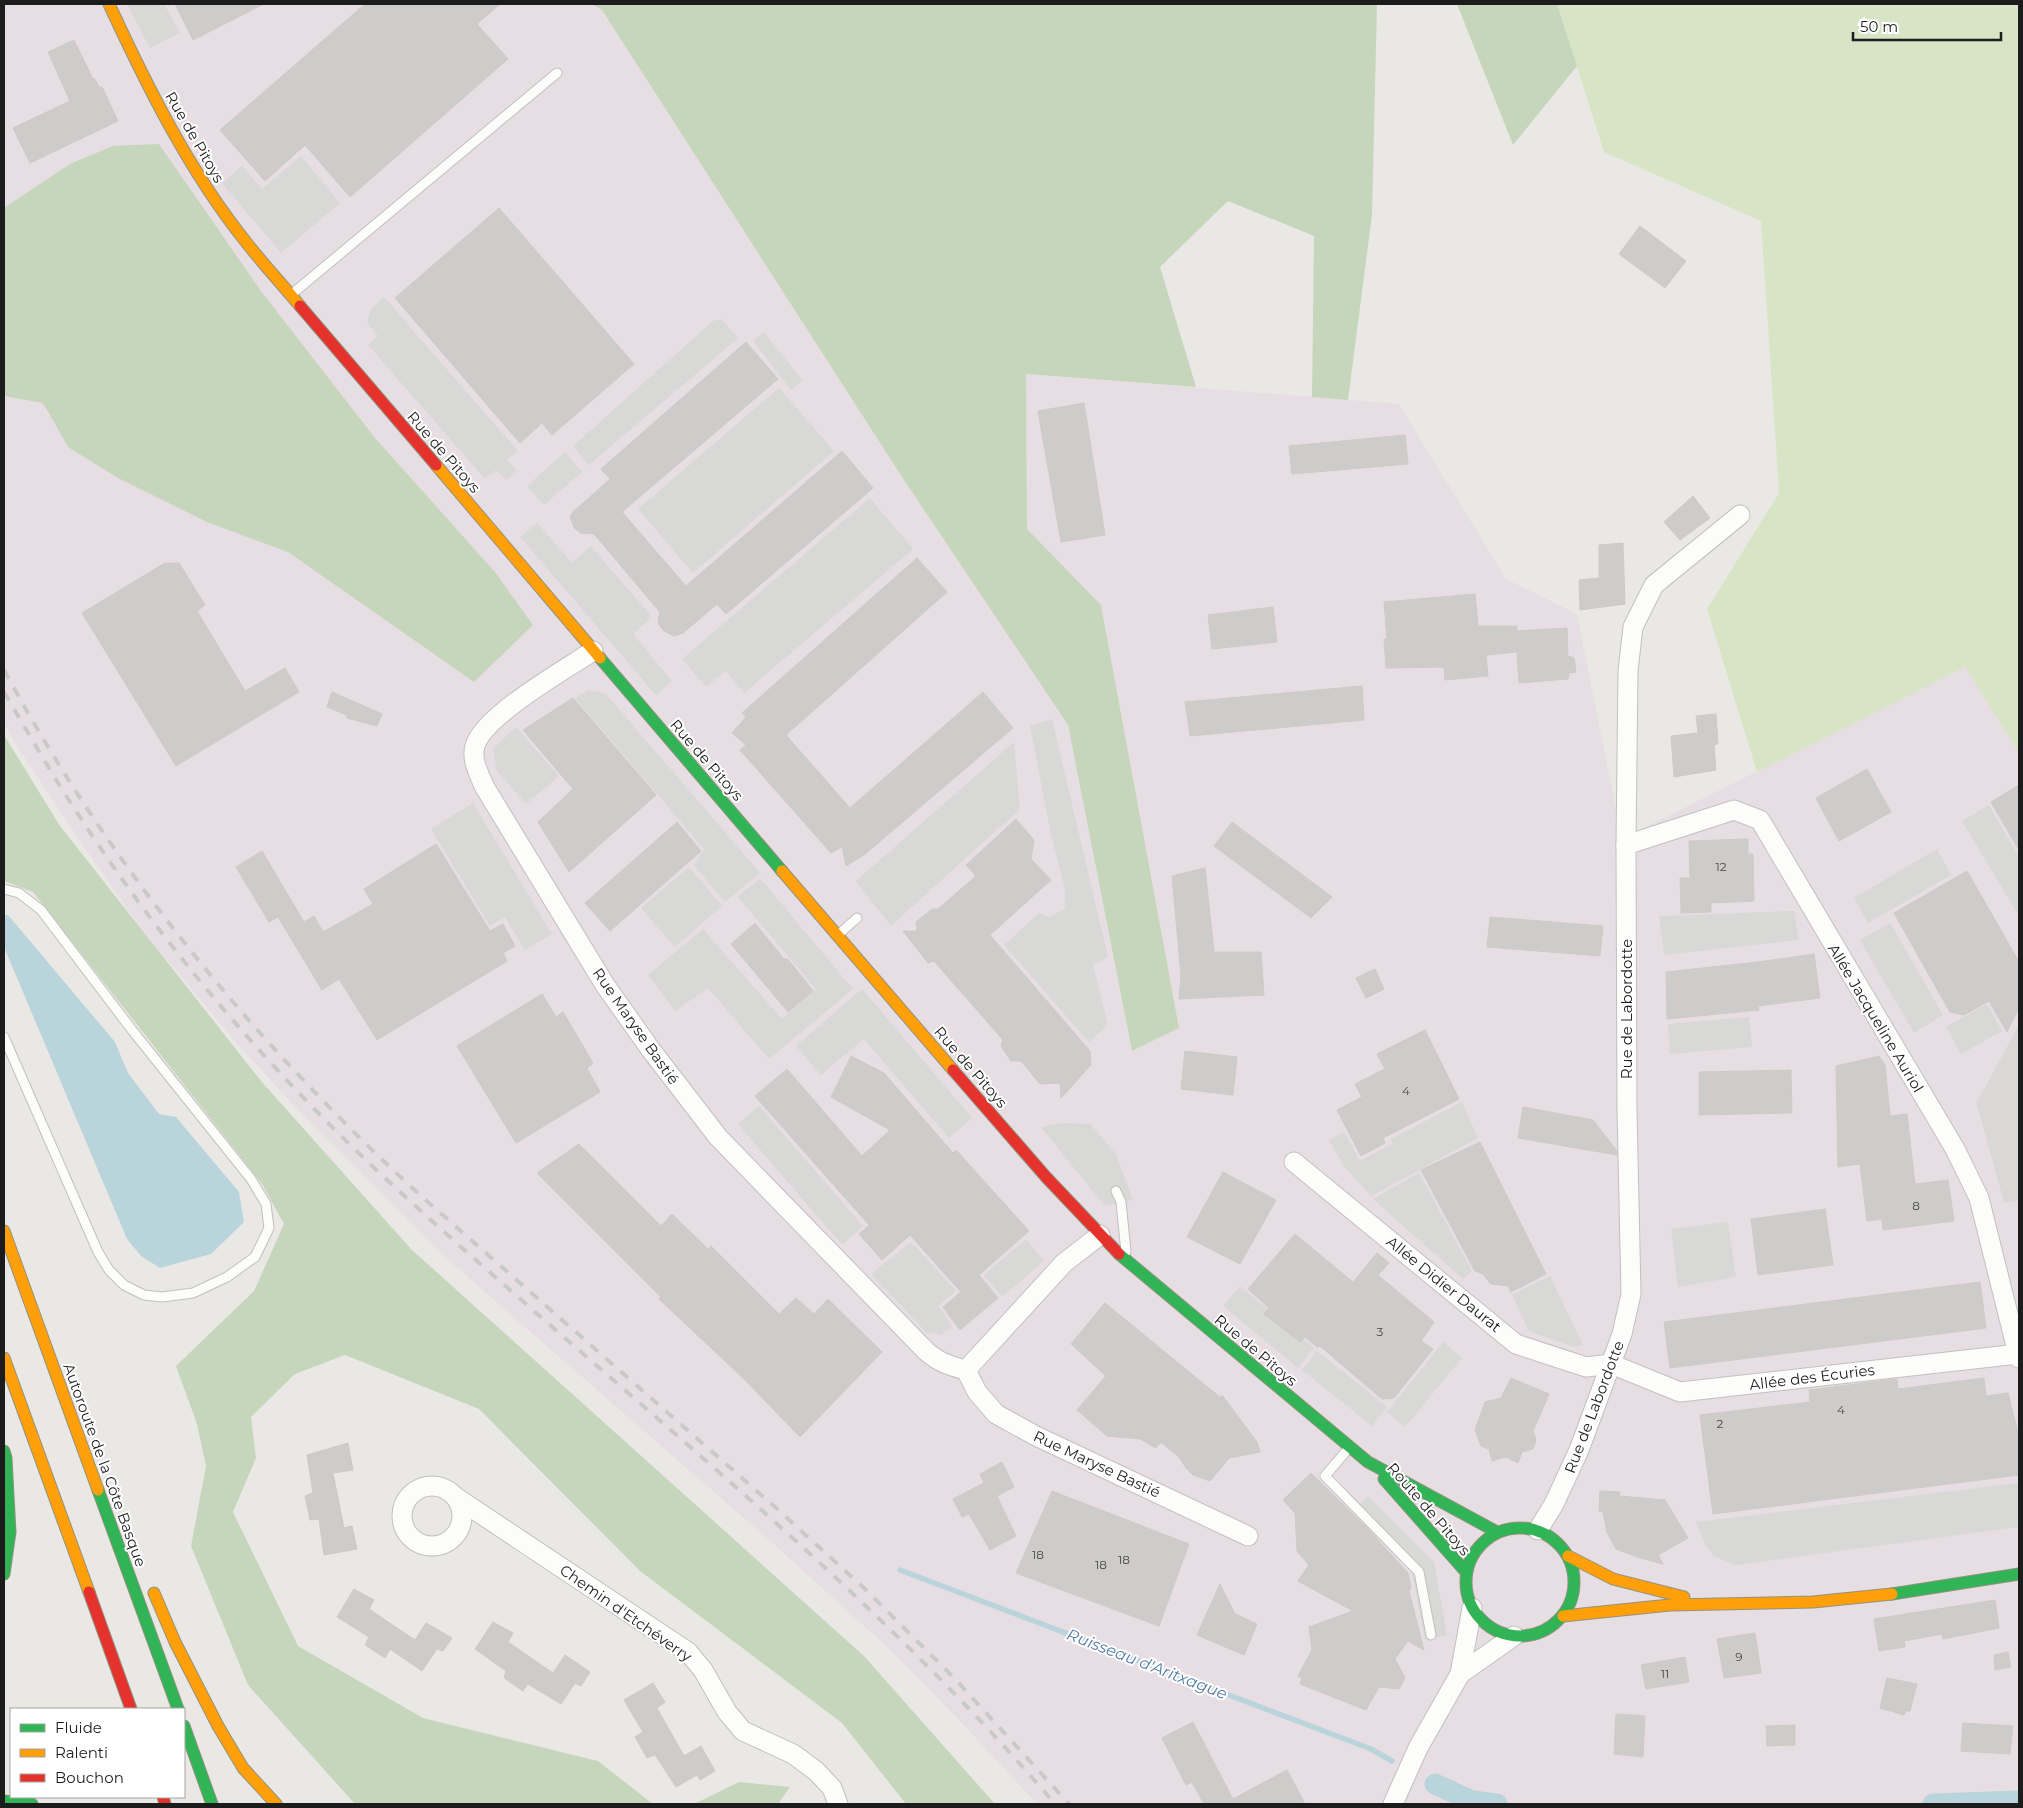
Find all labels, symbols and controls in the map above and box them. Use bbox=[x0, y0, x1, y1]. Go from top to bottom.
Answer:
scale bar bbox=[1853, 10, 2000, 42]
text: 50 m bbox=[1860, 17, 1898, 36]
street label: Rue de Pitoys bbox=[161, 88, 229, 186]
street label: Rue de Pitoys bbox=[403, 407, 485, 497]
street label: Rue de Pitoys bbox=[666, 715, 748, 805]
house number: 12 bbox=[1715, 859, 1727, 874]
street label: Rue de Labordotte bbox=[1617, 939, 1636, 1079]
street label: Allée Jacqueline Auriol bbox=[1824, 940, 1928, 1096]
street label: Rue Maryse Bastié bbox=[589, 964, 683, 1088]
street label: Rue de Pitoys bbox=[930, 1022, 1012, 1112]
house number: 4 bbox=[1402, 1083, 1410, 1098]
house number: 8 bbox=[1912, 1198, 1920, 1213]
street label: Allée Didier Daurat bbox=[1383, 1232, 1505, 1336]
street label: Rue de Pitoys bbox=[1211, 1310, 1301, 1390]
house number: 3 bbox=[1377, 1324, 1384, 1339]
street label: Rue de Labordotte bbox=[1560, 1338, 1628, 1476]
street label: Allée des Écuries bbox=[1748, 1360, 1876, 1394]
street label: Autoroute de la Côte Basque bbox=[59, 1361, 151, 1569]
house number: 4 bbox=[1837, 1402, 1845, 1417]
house number: 2 bbox=[1717, 1416, 1724, 1431]
street label: Rue Maryse Bastié bbox=[1030, 1426, 1164, 1502]
street label: Route de Pitoys bbox=[1383, 1458, 1475, 1560]
house number: 18 bbox=[1032, 1547, 1044, 1562]
house number: 18 bbox=[1118, 1552, 1130, 1567]
house number: 18 bbox=[1095, 1557, 1107, 1572]
street label: Chemin d'Etchéverry bbox=[556, 1560, 696, 1666]
water label: Ruisseau d'Aritxague bbox=[1064, 1625, 1230, 1703]
house number: 9 bbox=[1735, 1649, 1743, 1664]
house number: 11 bbox=[1661, 1666, 1669, 1681]
legend bbox=[10, 1708, 185, 1798]
text: Fluide bbox=[55, 1718, 102, 1737]
text: Ralenti bbox=[55, 1743, 108, 1762]
text: Bouchon bbox=[55, 1768, 124, 1787]

